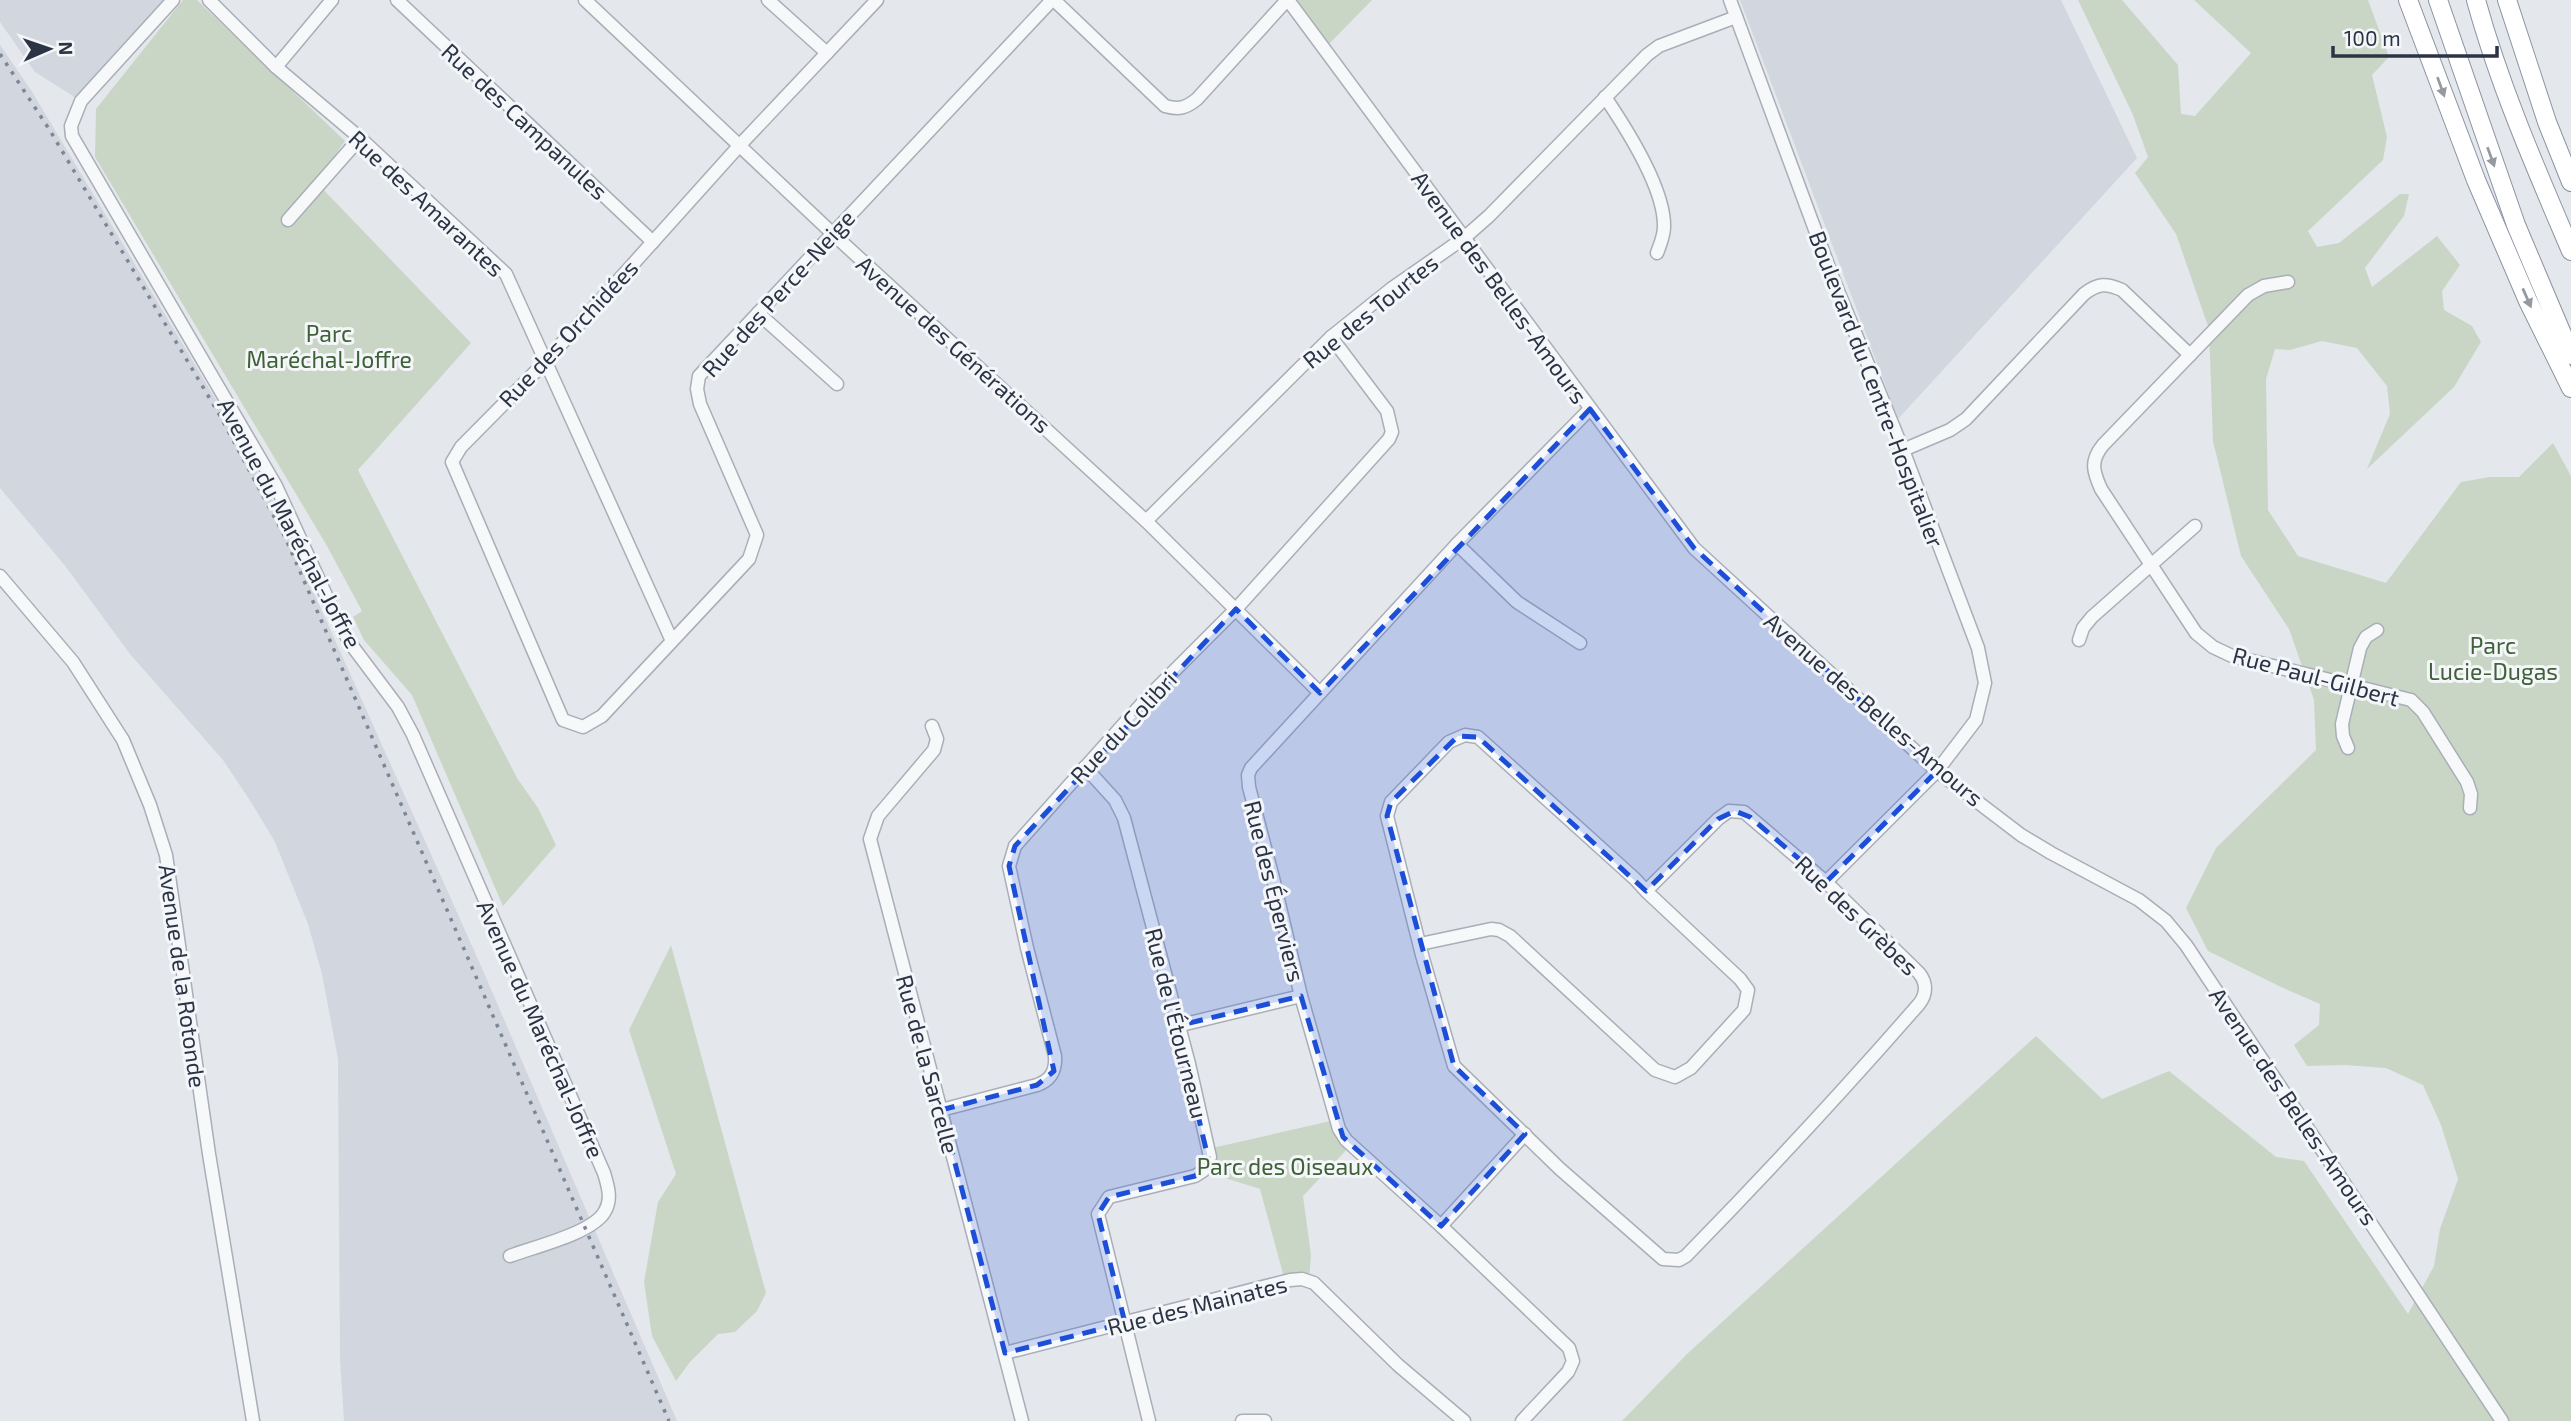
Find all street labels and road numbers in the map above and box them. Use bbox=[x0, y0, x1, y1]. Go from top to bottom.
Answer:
street label: Rue des Campanules bbox=[436, 37, 614, 205]
street label: Rue des Amarantes bbox=[344, 124, 510, 282]
street label: Avenue des Belles-Amours bbox=[1406, 165, 1594, 409]
street label: Rue des Perce-Neige bbox=[696, 204, 860, 382]
street label: Boulevard du Centre-Hospitalier bbox=[1804, 227, 1950, 551]
street label: Rue des Tourtes bbox=[1297, 248, 1443, 374]
street label: Avenue des Générations bbox=[851, 249, 1057, 439]
street label: Rue des Orchidées bbox=[493, 253, 643, 413]
street label: Avenue du Maréchal-Joffre bbox=[212, 393, 368, 653]
street label: Avenue des Belles-Amours bbox=[1759, 606, 1989, 812]
street label: Rue Paul-Gilbert bbox=[2230, 640, 2403, 712]
street label: Rue du Colibri bbox=[1064, 665, 1182, 789]
street label: Rue des Éperviers bbox=[1239, 797, 1311, 985]
street label: Rue des Grèbes bbox=[1790, 849, 1924, 981]
street label: Avenue de la Rotonde bbox=[153, 862, 213, 1090]
street label: Avenue du Maréchal-Joffre bbox=[471, 896, 611, 1162]
street label: Rue de l'Étourneau bbox=[1140, 925, 1214, 1121]
street label: Rue de la Sarcelle bbox=[891, 972, 965, 1156]
street label: Avenue des Belles-Amours bbox=[2204, 982, 2384, 1230]
street label: Rue des Mainates bbox=[1104, 1269, 1290, 1341]

